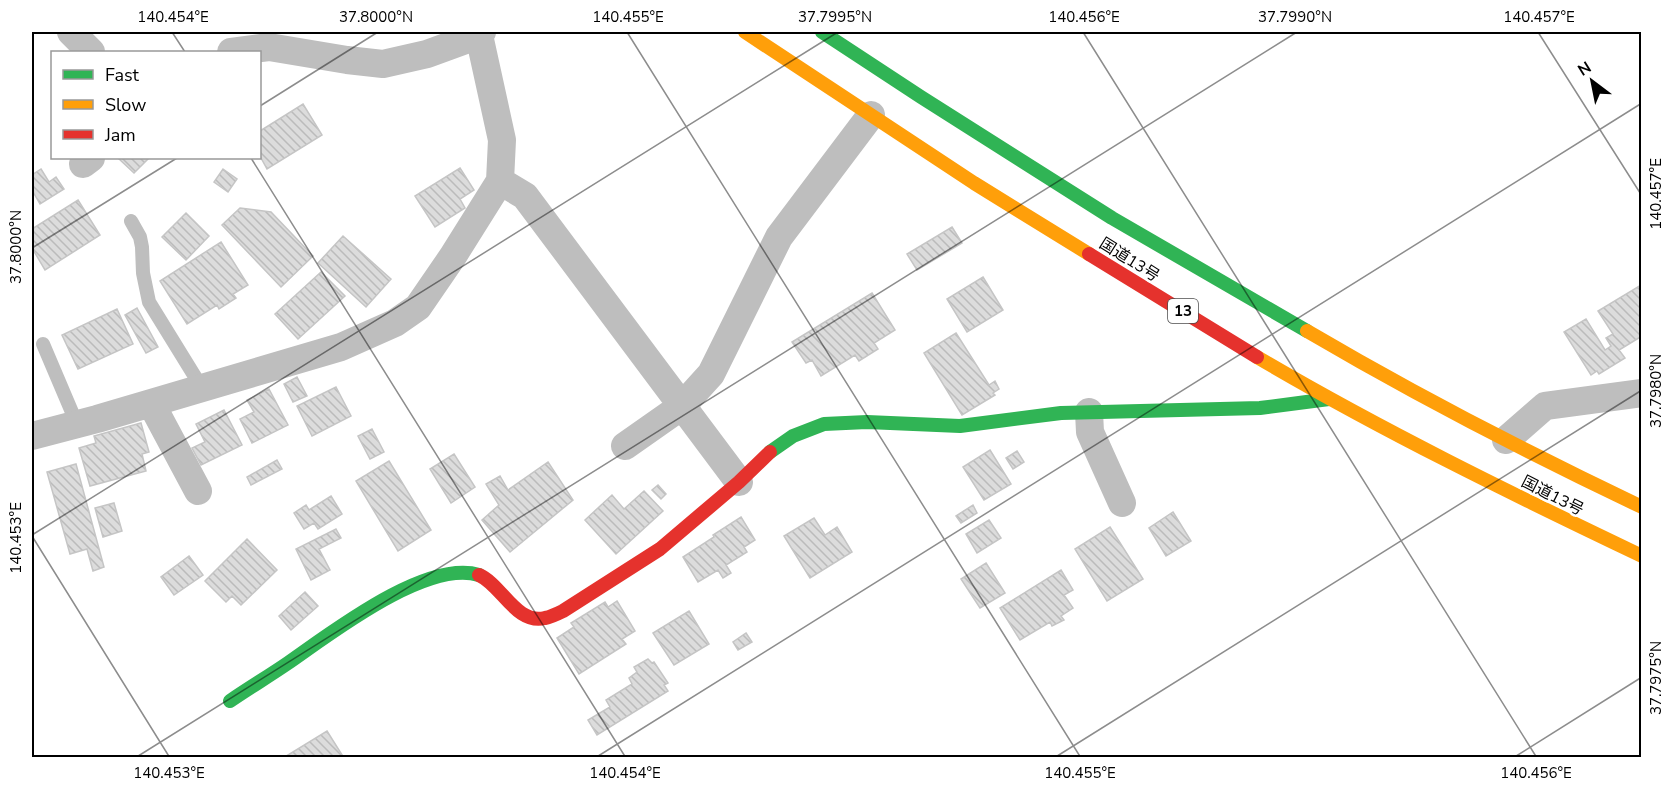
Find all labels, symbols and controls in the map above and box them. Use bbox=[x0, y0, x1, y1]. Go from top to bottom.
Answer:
text: 140.454°E bbox=[137, 7, 209, 27]
text: 37.8000°N bbox=[339, 7, 413, 27]
text: 140.455°E bbox=[592, 7, 664, 27]
text: 37.7995°N bbox=[798, 7, 872, 27]
text: 140.456°E bbox=[1048, 7, 1120, 27]
text: 37.7990°N bbox=[1258, 7, 1332, 27]
text: 140.457°E bbox=[1503, 7, 1575, 27]
legend bbox=[51, 51, 261, 159]
north arrow bbox=[1562, 51, 1622, 111]
text: N bbox=[1574, 57, 1595, 82]
text: Fast bbox=[105, 63, 140, 87]
text: Slow bbox=[105, 93, 146, 117]
text: Jam bbox=[104, 123, 136, 147]
text: 140.457°E bbox=[1646, 158, 1666, 230]
text: 37.8000°N bbox=[6, 210, 26, 284]
street label: 国道13号 bbox=[1095, 233, 1164, 287]
road number: 13 bbox=[1168, 299, 1198, 323]
text: 37.7980°N bbox=[1646, 354, 1666, 428]
street label: 国道13号 bbox=[1518, 471, 1587, 521]
text: 140.453°E bbox=[6, 502, 26, 574]
text: 37.7975°N bbox=[1646, 641, 1666, 715]
text: 140.453°E bbox=[133, 763, 205, 783]
text: 140.454°E bbox=[589, 763, 661, 783]
text: 140.455°E bbox=[1044, 763, 1116, 783]
text: 140.456°E bbox=[1500, 763, 1572, 783]

